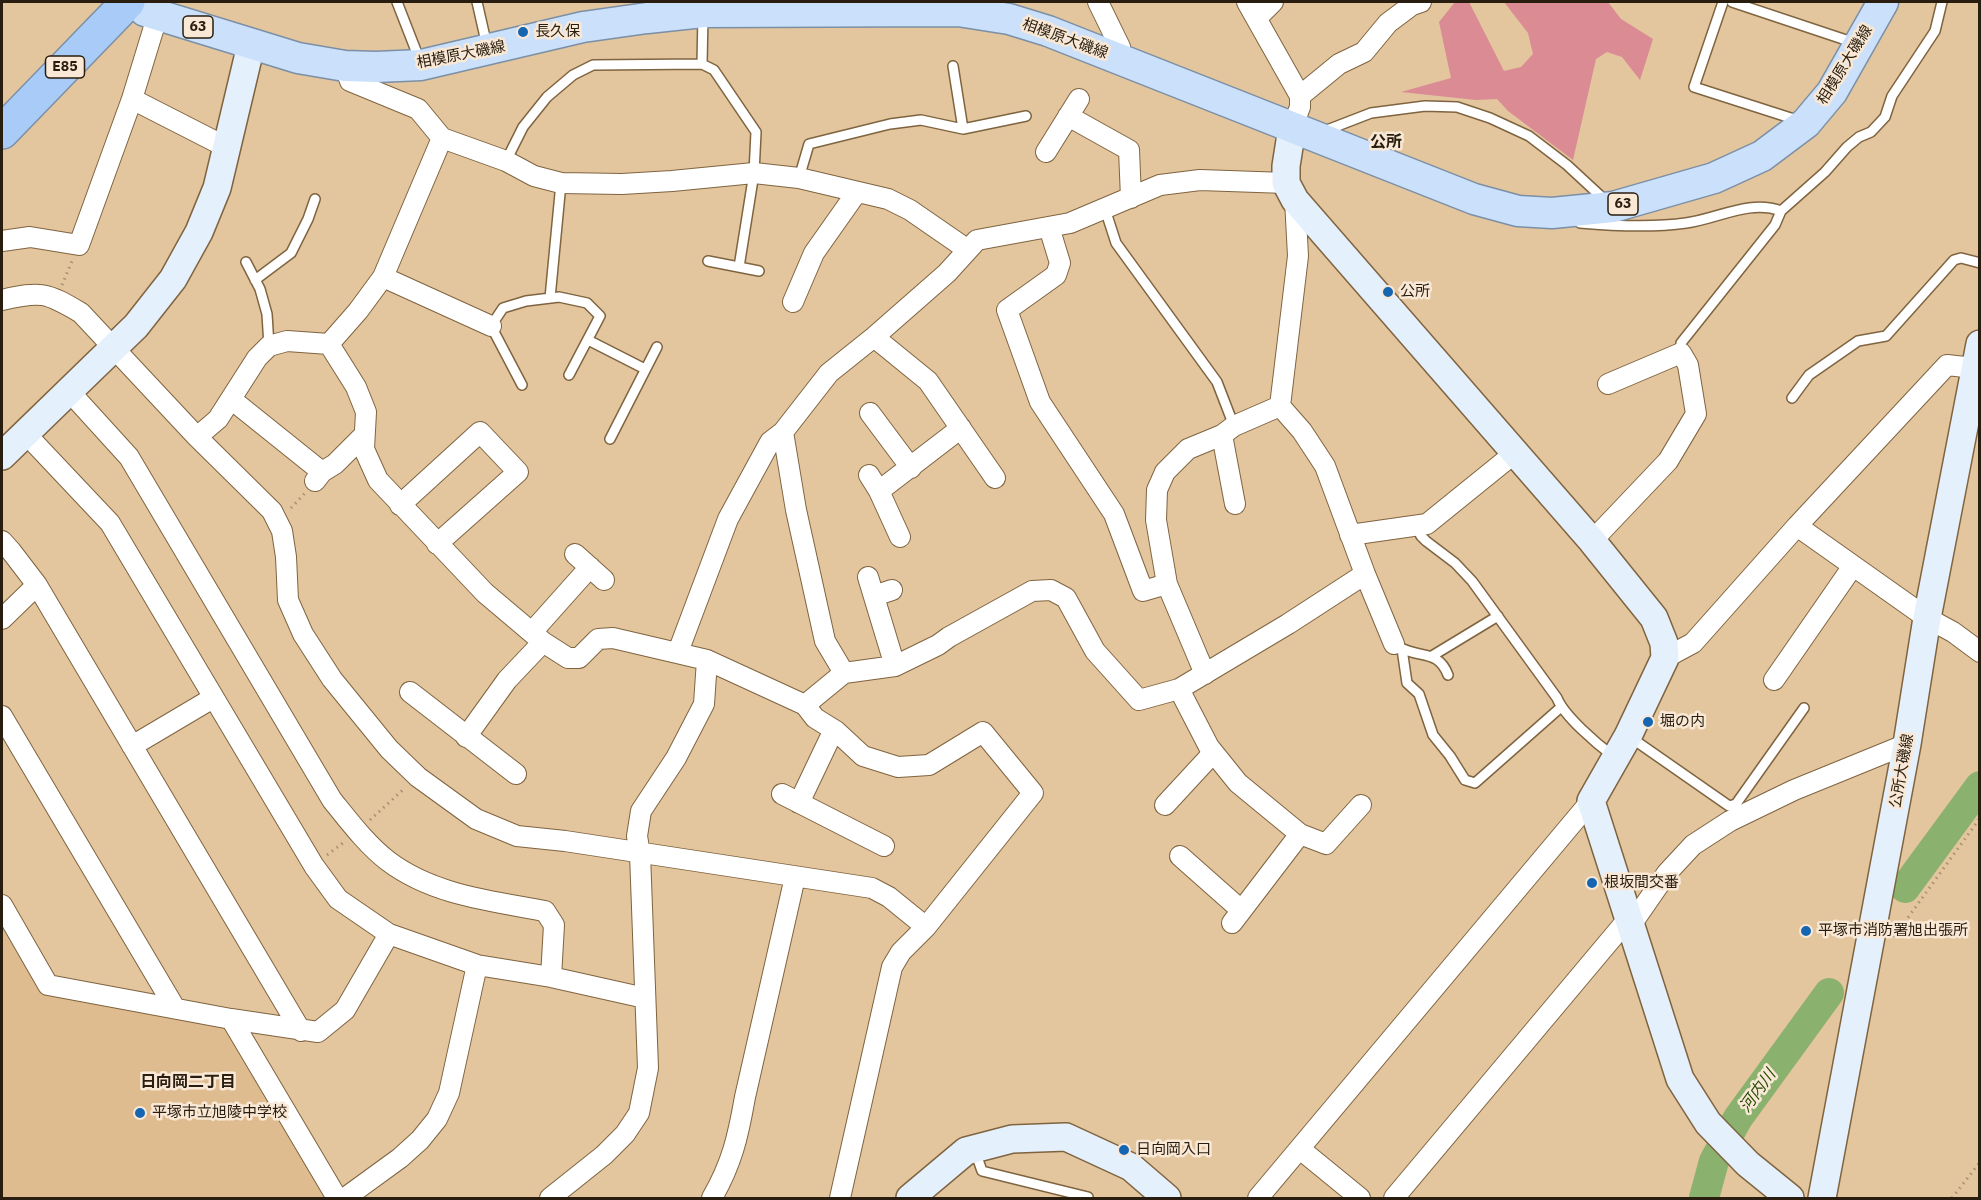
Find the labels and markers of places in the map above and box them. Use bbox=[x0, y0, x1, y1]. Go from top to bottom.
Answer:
place label: 長久保 bbox=[535, 23, 580, 41]
marker: 長久保 bbox=[516, 25, 530, 39]
place label: 公所 bbox=[1400, 283, 1430, 301]
marker: 公所 bbox=[1381, 285, 1395, 299]
place label: 堀の内 bbox=[1660, 713, 1705, 731]
marker: 堀の内 bbox=[1641, 715, 1655, 729]
place label: 根坂間交番 bbox=[1604, 874, 1679, 892]
marker: 根坂間交番 bbox=[1585, 876, 1599, 890]
place label: 平塚市消防署旭出張所 bbox=[1818, 922, 1968, 940]
marker: 平塚市消防署旭出張所 bbox=[1799, 924, 1813, 938]
place label: 平塚市立旭陵中学校 bbox=[152, 1104, 287, 1122]
marker: 平塚市立旭陵中学校 bbox=[133, 1106, 147, 1120]
place label: 日向岡入口 bbox=[1136, 1141, 1211, 1159]
marker: 日向岡入口 bbox=[1117, 1143, 1131, 1157]

